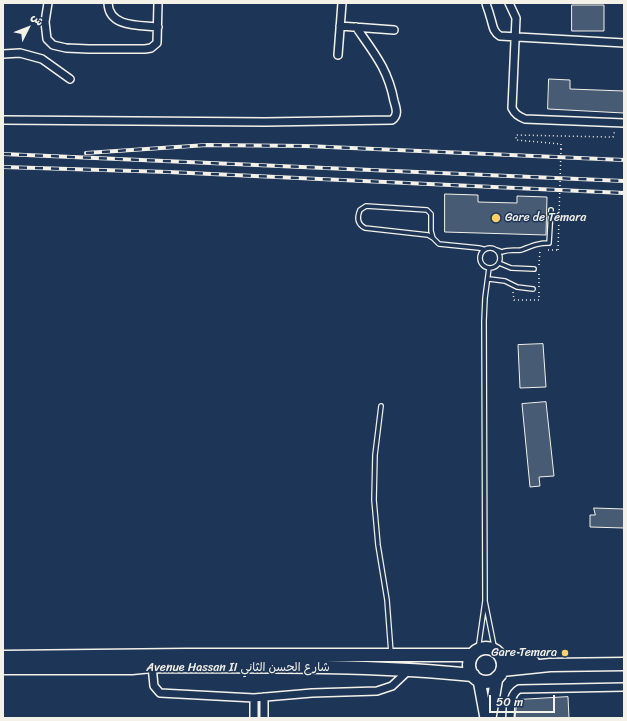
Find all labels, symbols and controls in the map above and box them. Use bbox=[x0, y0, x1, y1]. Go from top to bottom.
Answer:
north arrow bbox=[8, 8, 48, 48]
text: ش bbox=[26, 9, 48, 30]
place label: Gare de Témara bbox=[505, 211, 586, 225]
marker: Gare de Témara bbox=[490, 212, 502, 224]
place label: Gare Temara bbox=[491, 646, 557, 660]
marker: Gare Temara bbox=[560, 648, 570, 658]
street label: Avenue Hassan II شارع الحسن الثاني bbox=[146, 661, 330, 675]
scale bar bbox=[491, 687, 557, 713]
text: 50 m bbox=[496, 691, 523, 713]

